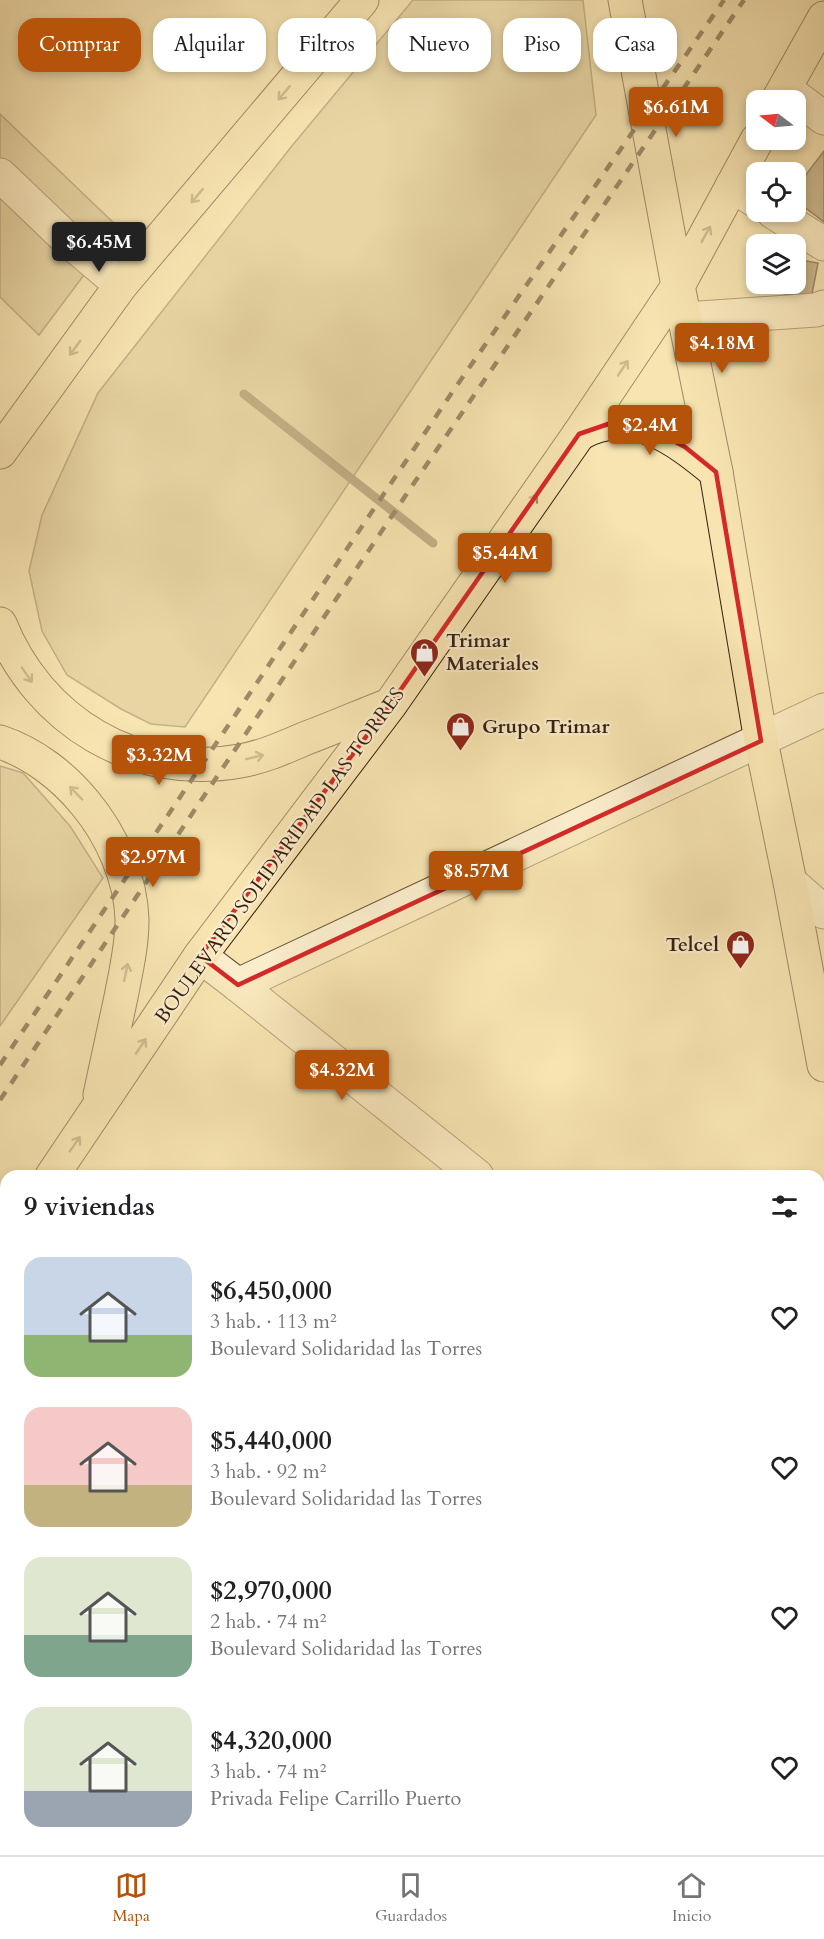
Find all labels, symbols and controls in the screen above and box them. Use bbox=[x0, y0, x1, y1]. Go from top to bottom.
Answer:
chip: Comprar bbox=[18, 18, 141, 72]
chip: Alquilar bbox=[153, 18, 266, 72]
chip: Filtros bbox=[278, 18, 376, 72]
chip: Nuevo bbox=[388, 18, 491, 72]
chip: Piso bbox=[503, 18, 581, 72]
chip: Casa bbox=[593, 18, 677, 72]
one-way arrow bbox=[277, 85, 291, 100]
pin: $6.61M bbox=[627, 87, 725, 138]
north arrow bbox=[746, 90, 806, 150]
map controls bbox=[746, 90, 806, 294]
text: $6.61M bbox=[643, 93, 709, 120]
button: locate bbox=[746, 162, 806, 222]
one-way arrow bbox=[190, 188, 204, 203]
pin: $6.45M bbox=[50, 222, 148, 273]
one-way arrow bbox=[700, 226, 712, 243]
text: $6.45M bbox=[66, 228, 132, 255]
button: layers bbox=[746, 234, 806, 294]
pin: $4.18M bbox=[673, 323, 771, 374]
text: $4.18M bbox=[689, 329, 755, 356]
one-way arrow bbox=[69, 340, 81, 356]
one-way arrow bbox=[617, 360, 629, 377]
pin: $2.4M bbox=[608, 405, 692, 456]
text: $2.4M bbox=[622, 411, 678, 438]
one-way arrow bbox=[526, 494, 538, 510]
pin: $5.44M bbox=[456, 533, 554, 584]
text: $5.44M bbox=[472, 539, 538, 566]
place label: Trimar Materiales bbox=[446, 627, 539, 677]
shop icon: Trimar Materiales bbox=[409, 636, 441, 678]
one-way arrow bbox=[21, 666, 33, 683]
street label: BOULEVARD SOLIDARIDAD LAS TORRES bbox=[148, 682, 411, 1029]
shop icon: Grupo Trimar bbox=[445, 710, 477, 752]
place label: Grupo Trimar bbox=[482, 713, 610, 740]
pin: $3.32M bbox=[110, 735, 208, 786]
text: $3.32M bbox=[126, 741, 192, 768]
one-way arrow bbox=[245, 751, 264, 763]
one-way arrow bbox=[69, 785, 83, 800]
pin: $2.97M bbox=[104, 837, 202, 888]
text: $2.97M bbox=[120, 843, 186, 870]
pin: $8.57M bbox=[427, 851, 525, 902]
text: $8.57M bbox=[443, 857, 509, 884]
shop icon: Telcel bbox=[724, 928, 756, 970]
place label: Telcel bbox=[666, 931, 719, 958]
one-way arrow bbox=[121, 963, 132, 983]
one-way arrow bbox=[135, 1038, 147, 1055]
pin: $4.32M bbox=[293, 1050, 391, 1101]
text: $4.32M bbox=[309, 1056, 375, 1083]
one-way arrow bbox=[69, 1136, 81, 1153]
text: 9 viviendas bbox=[24, 1189, 155, 1224]
icon: filters bbox=[768, 1190, 801, 1223]
text: $6,450,000 bbox=[210, 1273, 332, 1308]
icon: home bbox=[72, 1281, 144, 1353]
icon: heart bbox=[768, 1301, 801, 1334]
text: 3 hab. · 113 m² bbox=[210, 1308, 337, 1335]
text: Boulevard Solidaridad las Torres bbox=[210, 1335, 482, 1362]
text: $5,440,000 bbox=[210, 1423, 332, 1458]
icon: home bbox=[72, 1431, 144, 1503]
icon: heart bbox=[768, 1451, 801, 1484]
text: 3 hab. · 92 m² bbox=[210, 1458, 326, 1485]
text: Boulevard Solidaridad las Torres bbox=[210, 1485, 482, 1512]
text: $2,970,000 bbox=[210, 1573, 332, 1608]
icon: home bbox=[72, 1581, 144, 1653]
icon: heart bbox=[768, 1601, 801, 1634]
text: 2 hab. · 74 m² bbox=[210, 1608, 326, 1635]
text: Boulevard Solidaridad las Torres bbox=[210, 1635, 482, 1662]
text: $4,320,000 bbox=[210, 1723, 332, 1758]
icon: home bbox=[72, 1731, 144, 1803]
icon: heart bbox=[768, 1751, 801, 1784]
text: 3 hab. · 74 m² bbox=[210, 1758, 326, 1785]
text: Privada Felipe Carrillo Puerto bbox=[210, 1785, 461, 1812]
tab: Mapa bbox=[112, 1869, 150, 1927]
tab: Guardados bbox=[375, 1869, 447, 1927]
tab: Inicio bbox=[672, 1869, 711, 1927]

